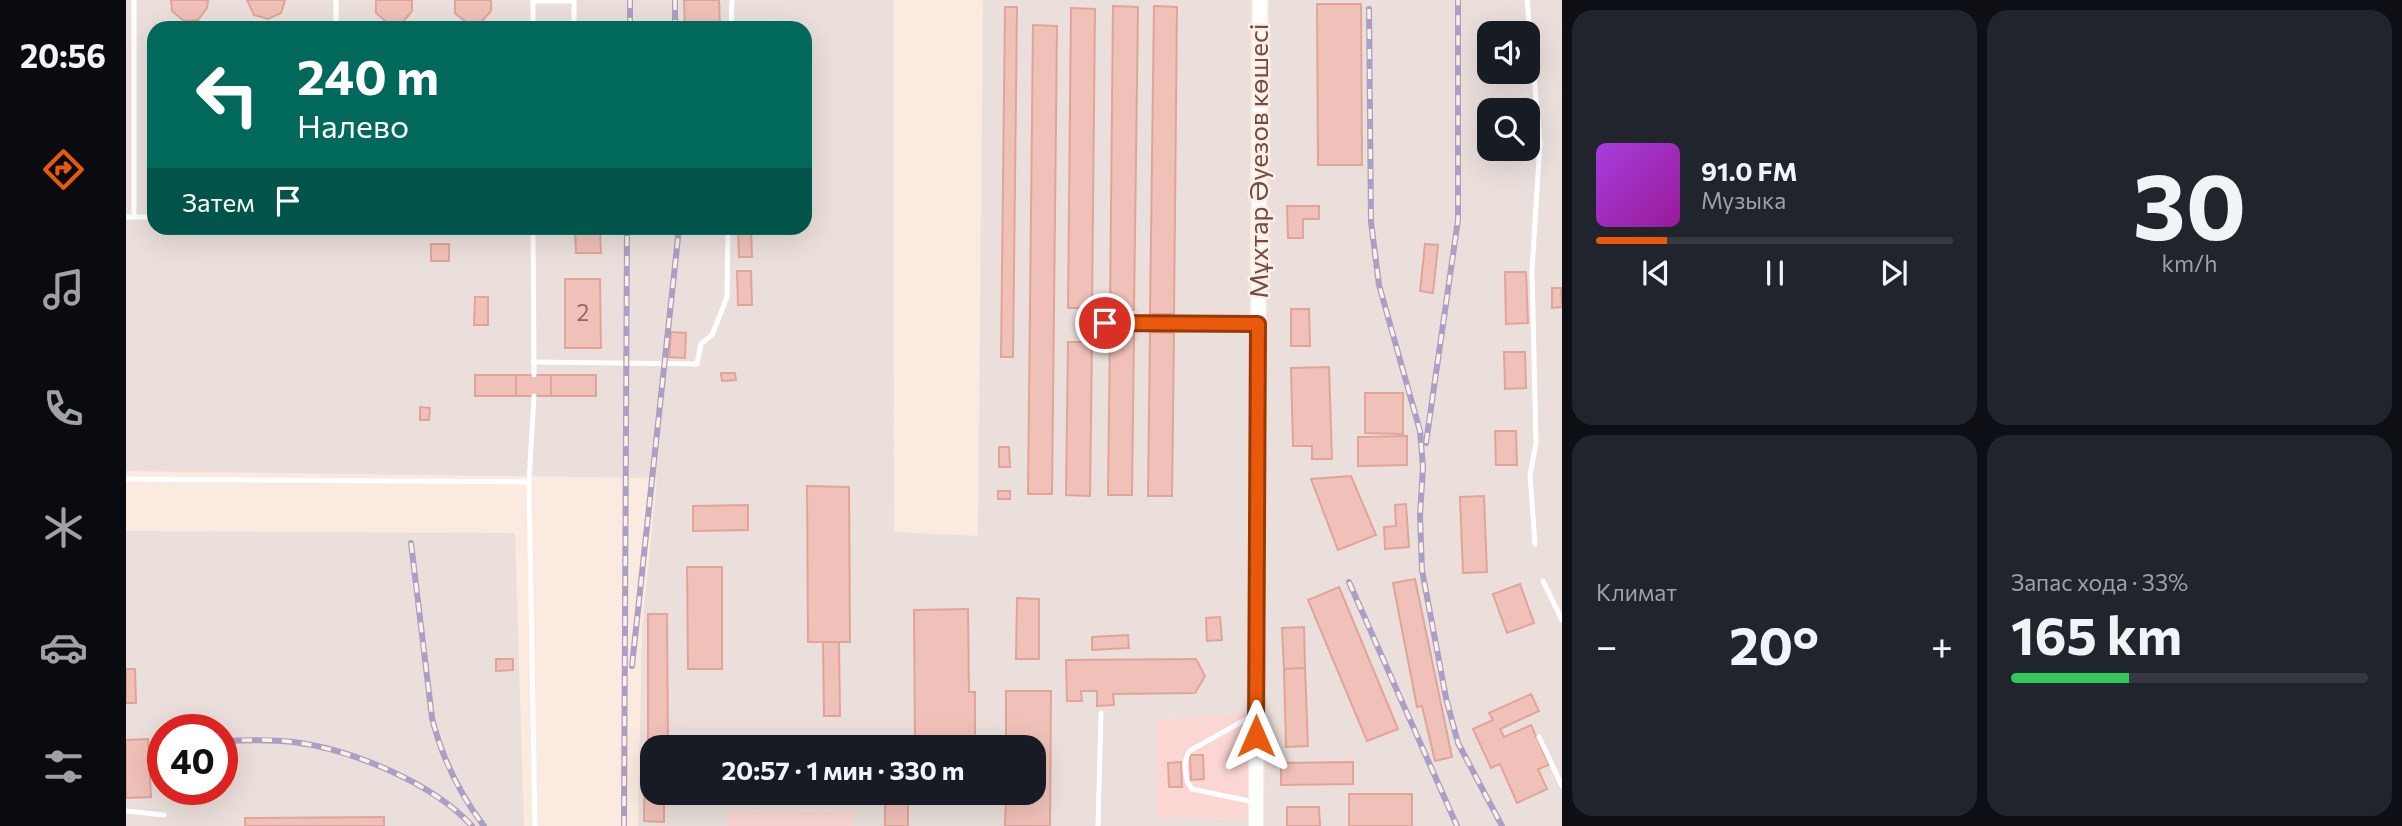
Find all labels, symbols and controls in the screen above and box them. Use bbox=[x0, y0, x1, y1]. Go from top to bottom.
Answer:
map controls bbox=[1477, 21, 1540, 161]
button: sound bbox=[1477, 21, 1540, 84]
street label: Мұхтар Әуезов көшесі bbox=[1242, 24, 1273, 298]
text: 20:56 bbox=[20, 35, 106, 75]
text: 240 m bbox=[297, 45, 439, 105]
icon: left bbox=[182, 49, 273, 140]
button: search bbox=[1477, 98, 1540, 161]
text: Налево bbox=[297, 105, 409, 145]
icon: directions bbox=[39, 145, 88, 194]
text: 30 bbox=[2133, 147, 2246, 259]
text: 91.0 FM bbox=[1701, 155, 1798, 186]
icon: arrive bbox=[269, 182, 307, 220]
text: Затем bbox=[182, 186, 255, 217]
text: Музыка bbox=[1701, 186, 1786, 214]
text: km/h bbox=[2162, 249, 2217, 277]
icon: previous bbox=[1637, 254, 1675, 292]
icon: pause bbox=[1756, 254, 1794, 292]
icon: next bbox=[1875, 254, 1913, 292]
icon: music bbox=[39, 265, 88, 314]
pin bbox=[1075, 293, 1135, 353]
house number: 2 bbox=[577, 298, 589, 326]
icon: arrive bbox=[1086, 304, 1124, 342]
icon: phone bbox=[39, 384, 88, 433]
icon: climate bbox=[39, 503, 88, 552]
text: Запас хода · 33% bbox=[2011, 568, 2188, 596]
text: Климат bbox=[1596, 578, 1677, 606]
text: 165 km bbox=[2011, 602, 2182, 666]
text: 20° bbox=[1729, 612, 1819, 676]
text: − bbox=[1596, 621, 1618, 668]
text: + bbox=[1931, 621, 1953, 668]
icon: car bbox=[39, 623, 88, 672]
position arrow bbox=[1219, 699, 1293, 773]
speed limit sign: 40 bbox=[147, 714, 238, 805]
icon: filters bbox=[39, 742, 88, 791]
text: 20:57 · 1 мин · 330 m bbox=[721, 754, 965, 785]

